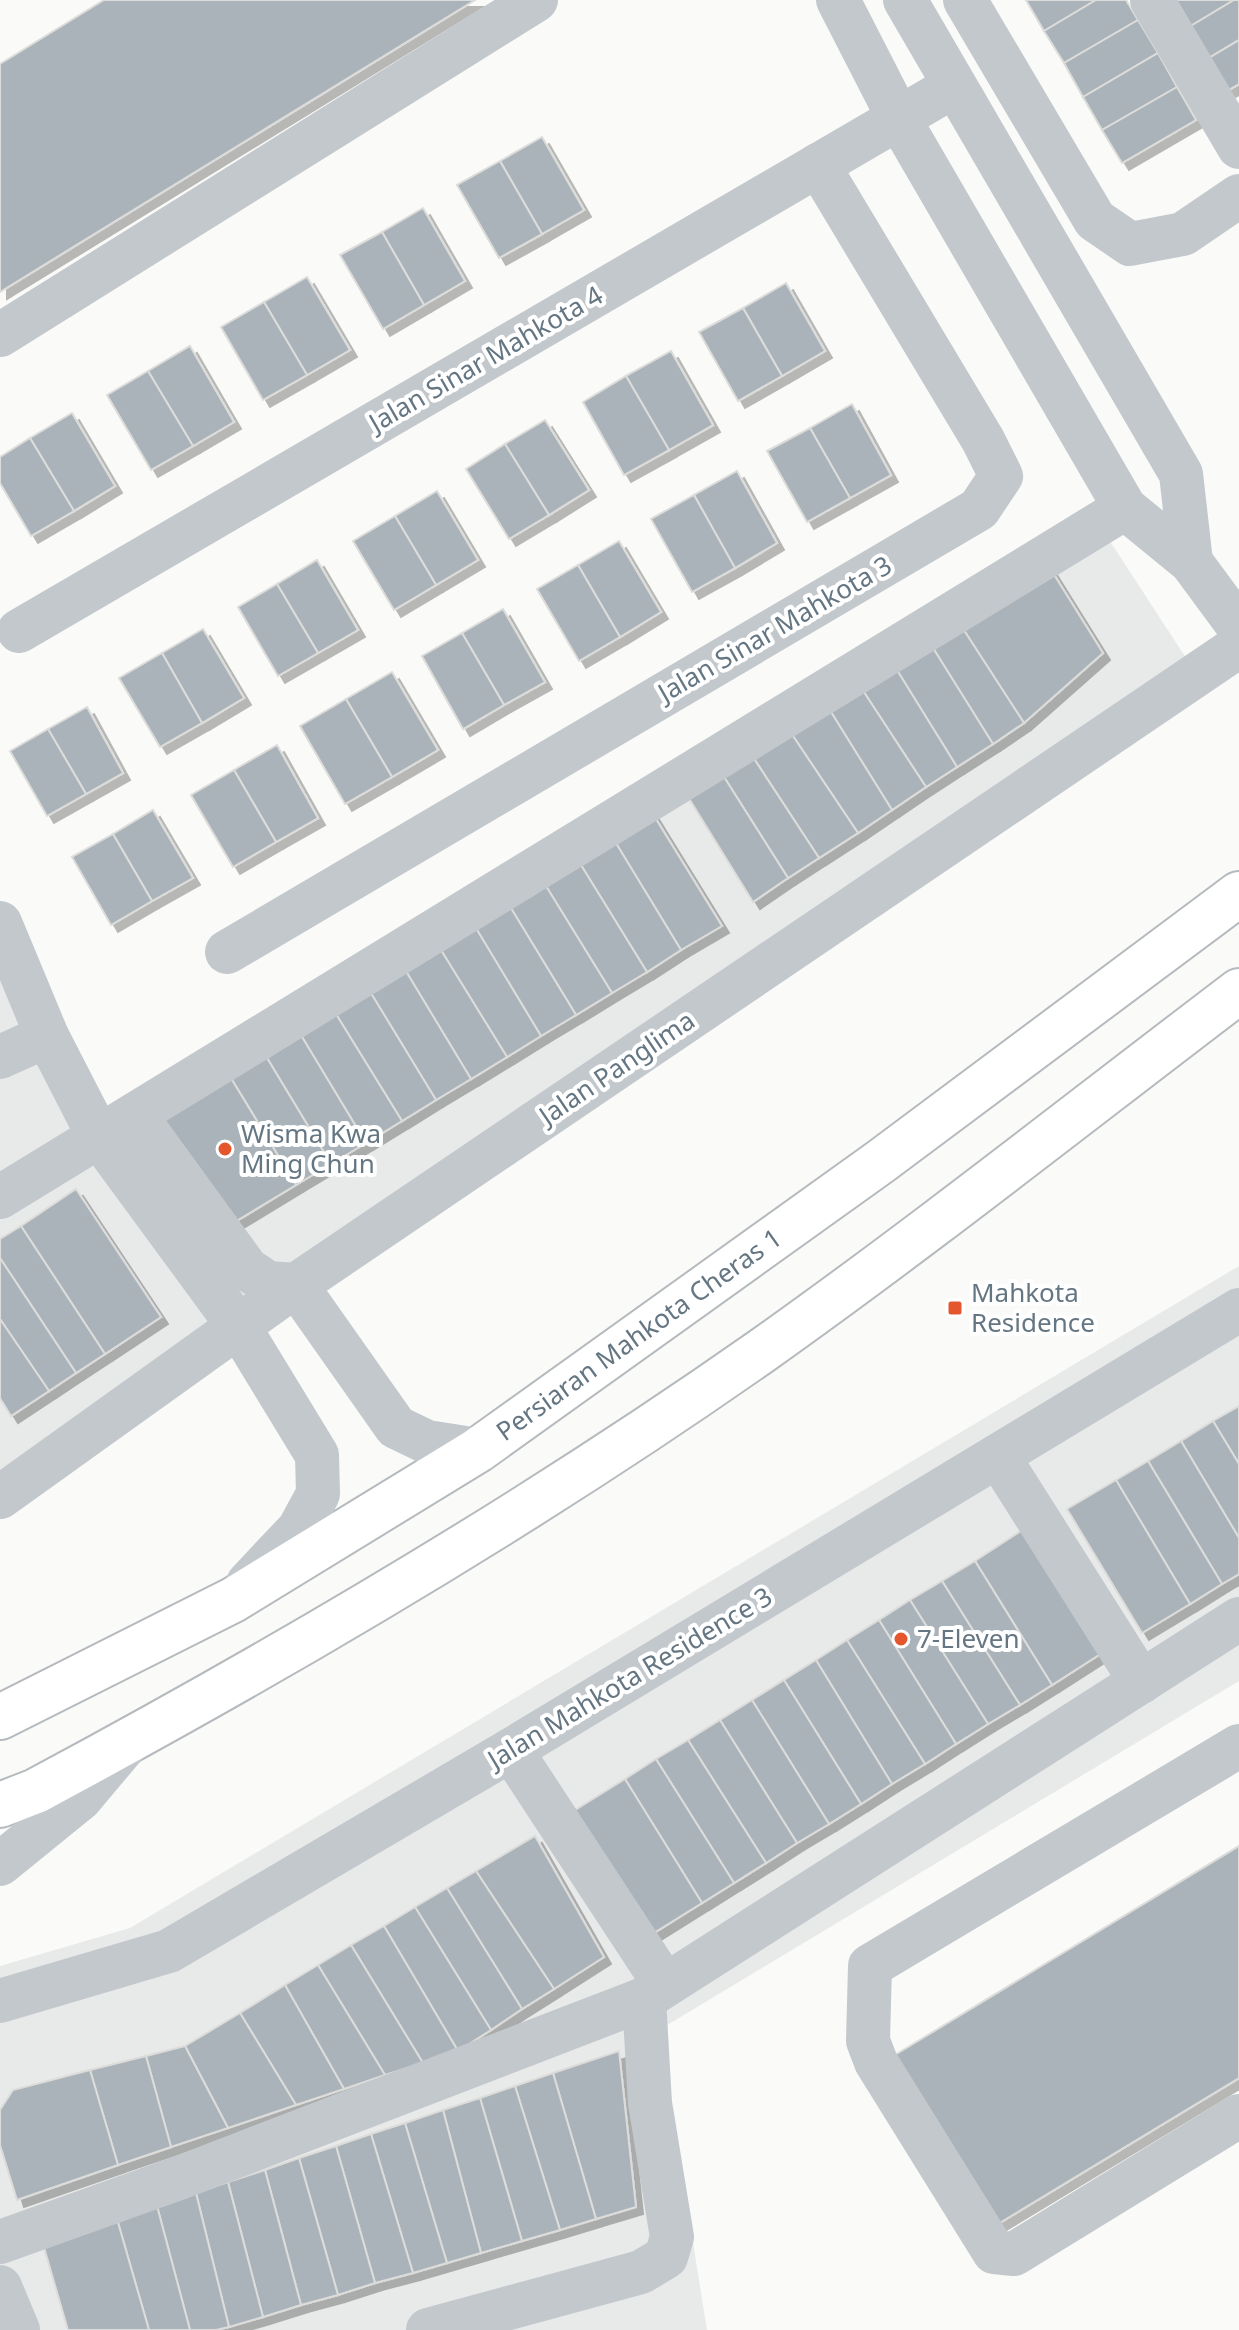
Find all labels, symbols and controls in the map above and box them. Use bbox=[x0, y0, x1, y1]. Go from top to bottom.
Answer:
street label: Jalan Sinar Mahkota 4 bbox=[359, 276, 609, 441]
street label: Jalan Sinar Mahkota 3 bbox=[648, 546, 898, 711]
street label: Jalan Panglima bbox=[529, 1002, 701, 1134]
place label: Wisma Kwa Ming Chun bbox=[241, 1115, 381, 1181]
marker: Wisma Kwa Ming Chun bbox=[216, 1140, 234, 1158]
street label: Persiaran Mahkota Cheras 1 bbox=[488, 1219, 788, 1448]
place label: Mahkota Residence bbox=[971, 1274, 1095, 1340]
marker: Mahkota Residence bbox=[946, 1299, 964, 1317]
street label: Jalan Mahkota Residence 3 bbox=[478, 1578, 778, 1778]
place label: 7-Eleven bbox=[917, 1620, 1020, 1656]
marker: 7-Eleven bbox=[892, 1630, 910, 1648]

